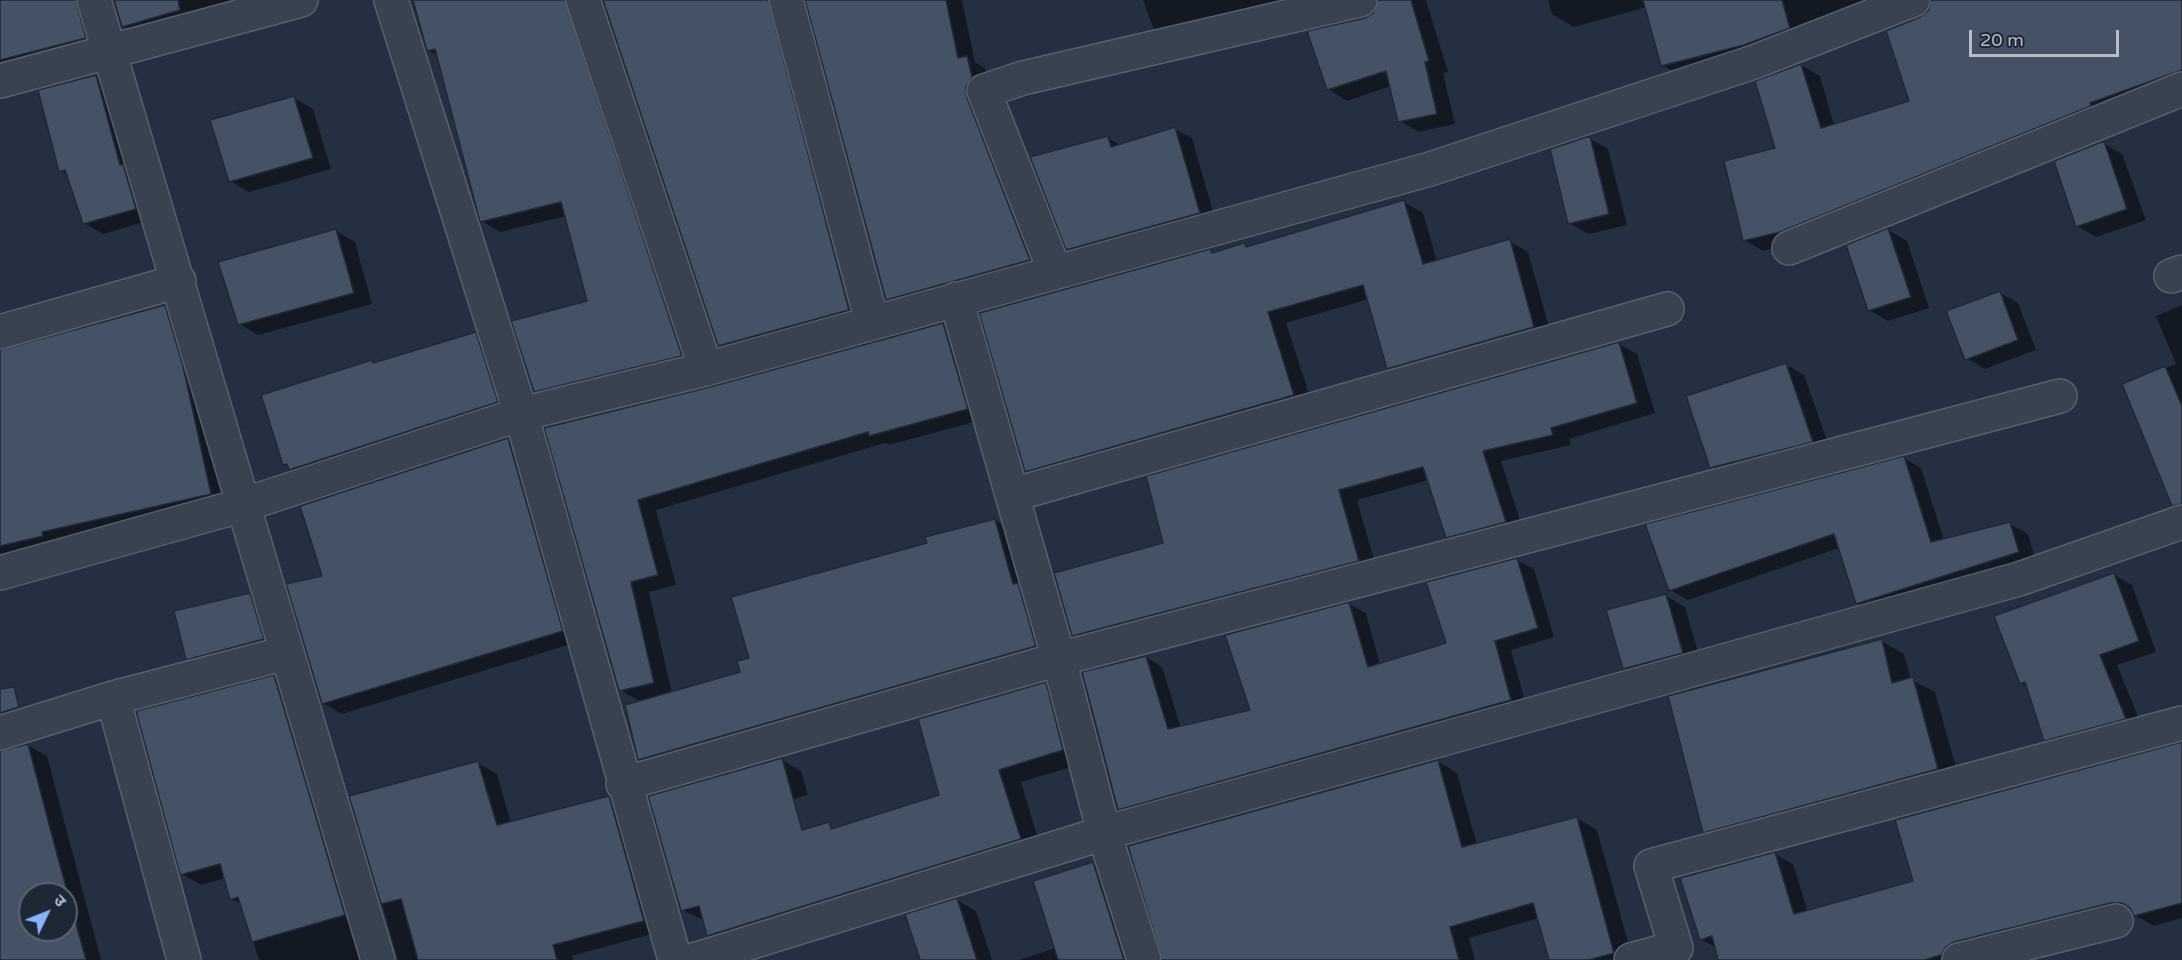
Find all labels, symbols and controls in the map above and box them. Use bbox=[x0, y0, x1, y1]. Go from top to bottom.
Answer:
scale bar bbox=[1972, 18, 2122, 56]
text: 20 m bbox=[1980, 29, 2024, 51]
north arrow bbox=[18, 882, 78, 942]
text: उ bbox=[49, 891, 70, 911]

